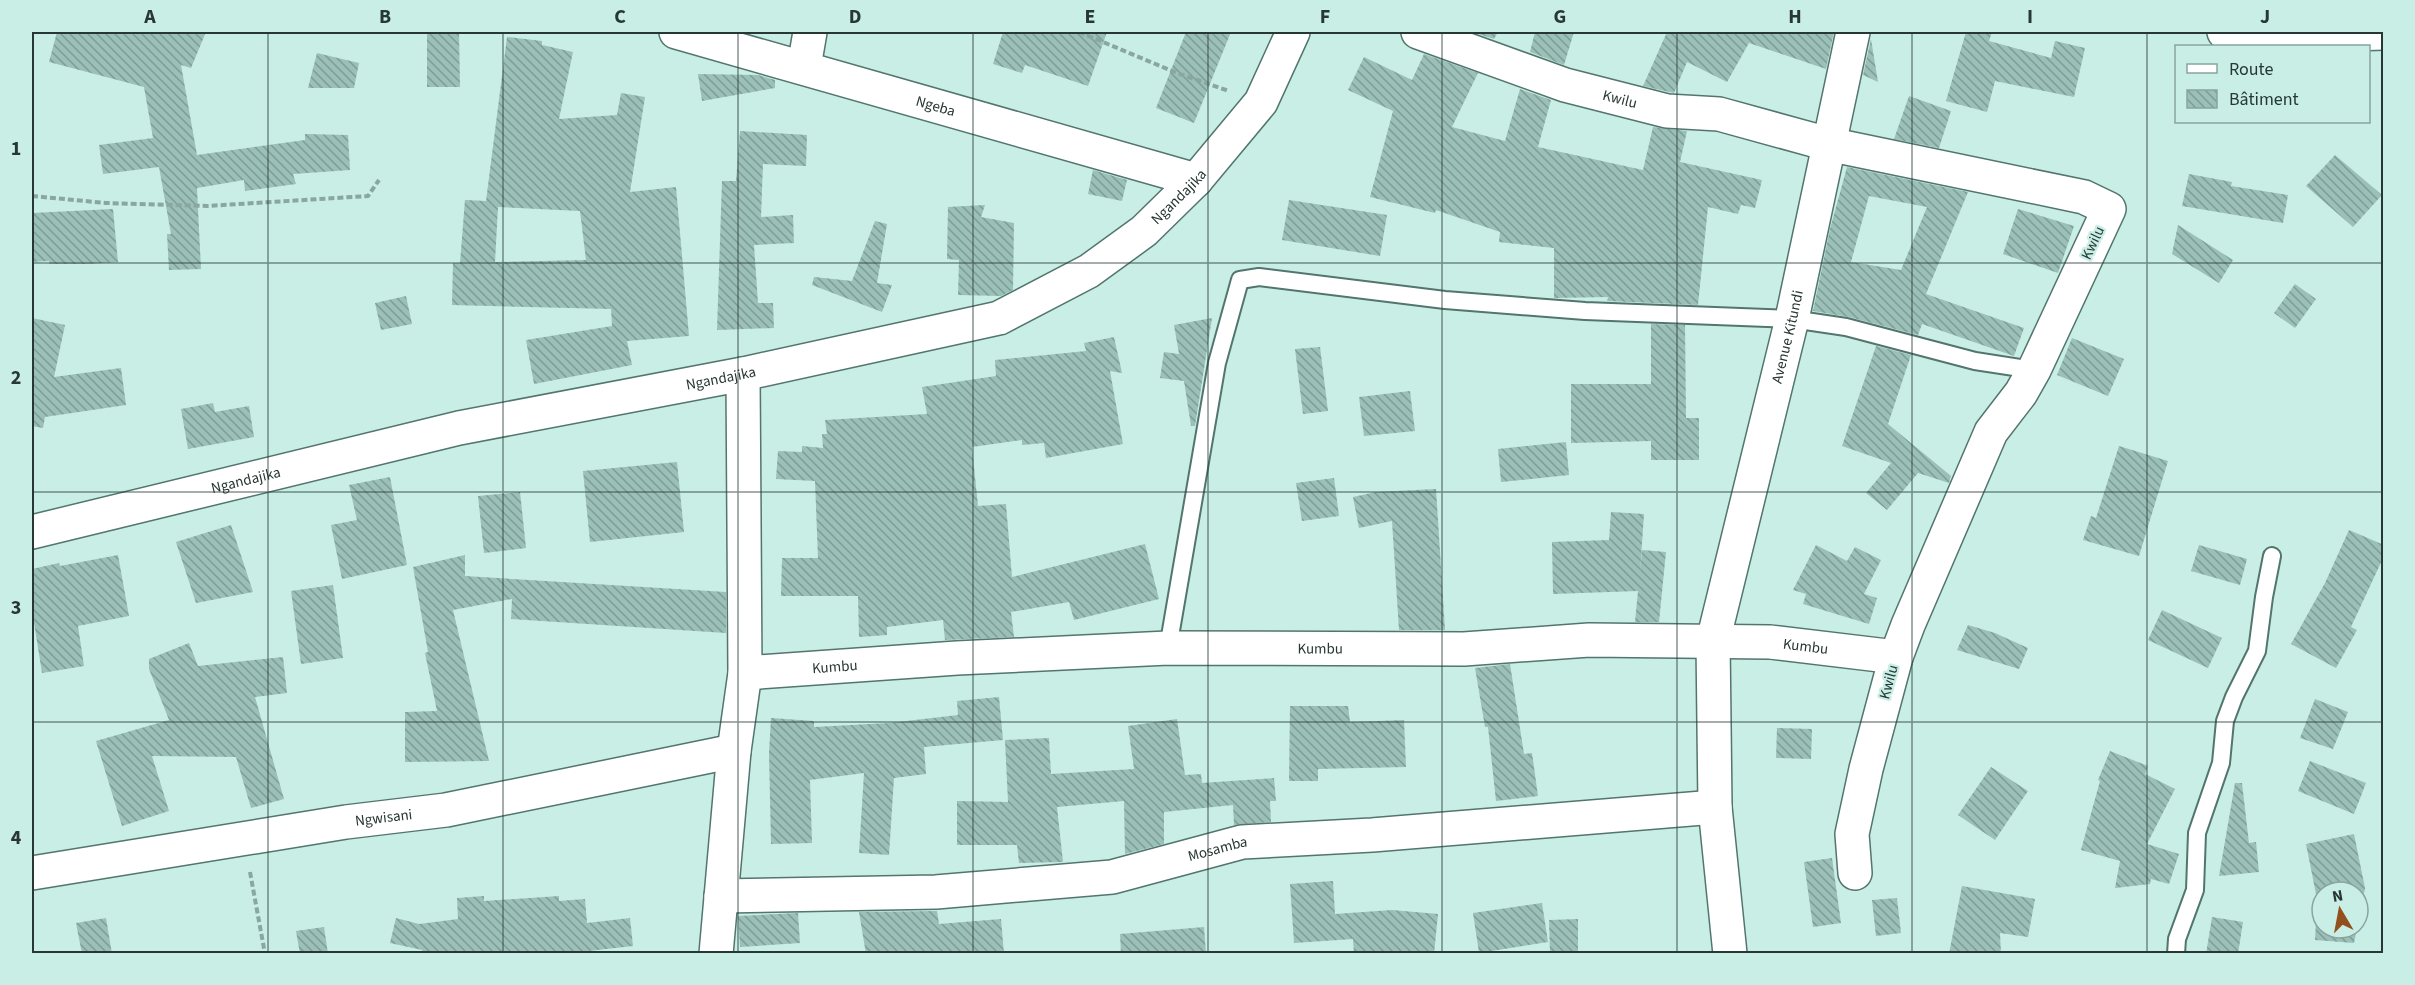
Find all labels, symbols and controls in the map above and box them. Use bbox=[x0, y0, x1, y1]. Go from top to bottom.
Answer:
text: A bbox=[143, 3, 156, 31]
text: B bbox=[379, 3, 391, 31]
text: C bbox=[614, 3, 626, 31]
text: D bbox=[849, 3, 861, 31]
text: E bbox=[1085, 3, 1095, 31]
text: F bbox=[1320, 3, 1330, 31]
text: G bbox=[1554, 3, 1566, 31]
text: H bbox=[1788, 3, 1802, 31]
text: I bbox=[2027, 3, 2033, 31]
text: J bbox=[2260, 3, 2270, 31]
legend bbox=[2175, 45, 2370, 123]
text: Route bbox=[2229, 57, 2273, 82]
street label: Kwilu bbox=[1600, 85, 1640, 114]
text: Bâtiment bbox=[2229, 87, 2299, 112]
street label: Ngeba bbox=[913, 90, 958, 122]
text: 1 bbox=[11, 135, 21, 163]
street label: Ngandajika bbox=[1146, 164, 1211, 229]
street label: Kwilu bbox=[2076, 223, 2110, 263]
street label: Avenue Kitundi bbox=[1766, 288, 1808, 386]
street label: Ngandajika bbox=[684, 361, 758, 395]
text: 2 bbox=[11, 364, 21, 392]
street label: Ngandajika bbox=[209, 461, 283, 499]
text: 3 bbox=[11, 594, 21, 622]
street label: Kumbu bbox=[1782, 633, 1830, 659]
street label: Kumbu bbox=[1297, 638, 1343, 659]
street label: Kumbu bbox=[811, 655, 858, 679]
street label: Kwilu bbox=[1874, 662, 1904, 702]
street label: Ngwisani bbox=[354, 804, 413, 831]
text: 4 bbox=[11, 824, 22, 852]
street label: Mosamba bbox=[1185, 831, 1248, 867]
north arrow bbox=[2310, 880, 2370, 940]
text: N bbox=[2330, 884, 2345, 908]

